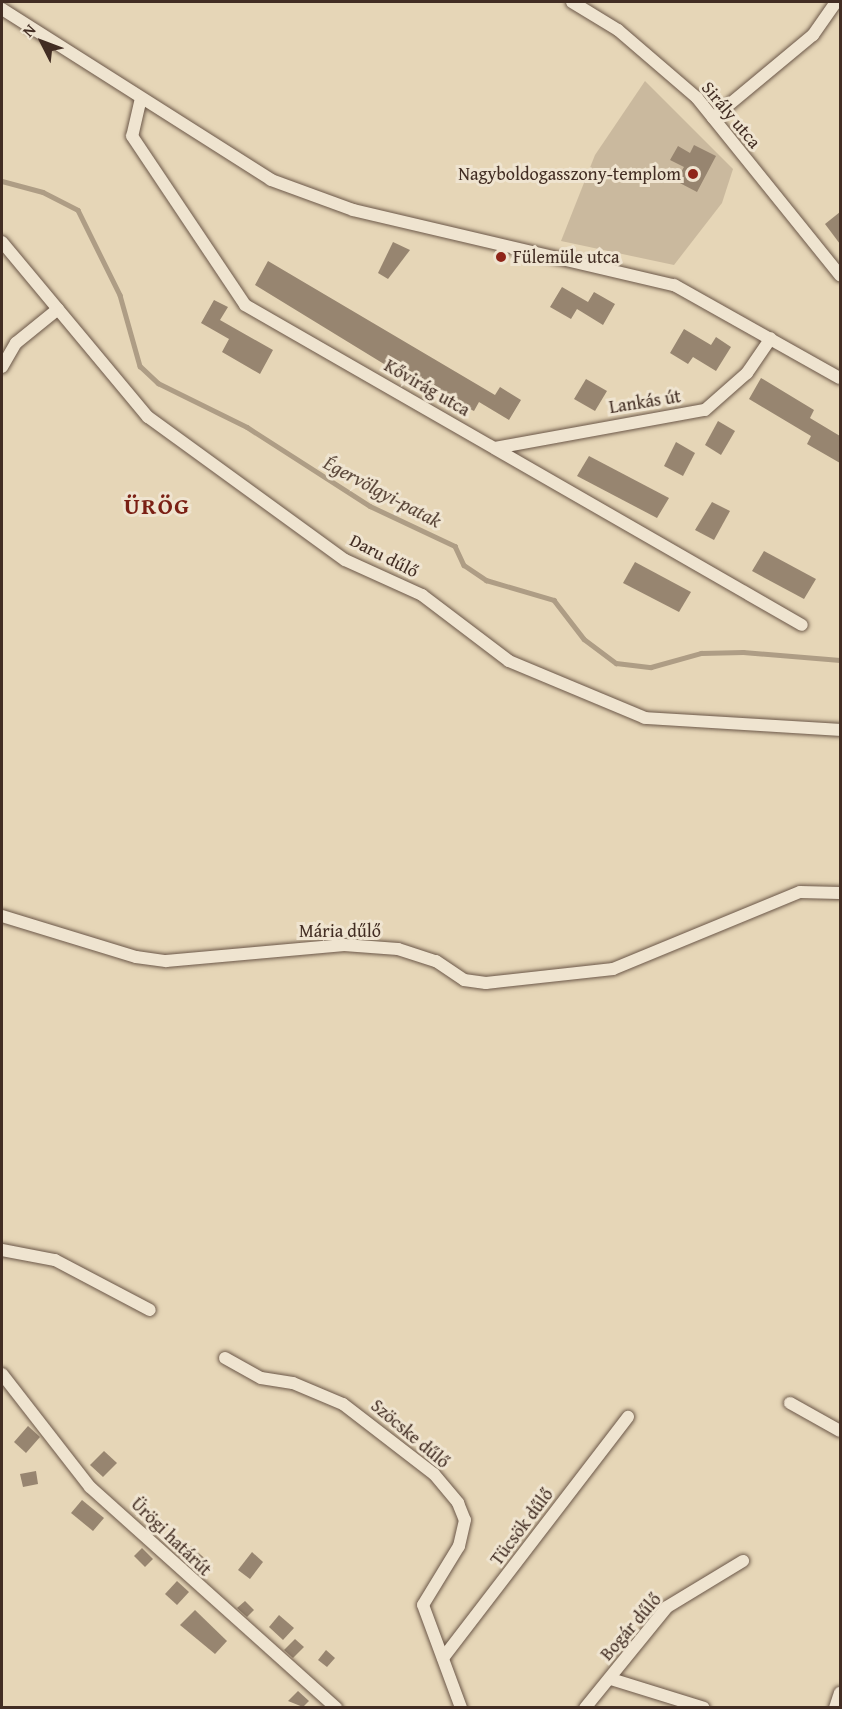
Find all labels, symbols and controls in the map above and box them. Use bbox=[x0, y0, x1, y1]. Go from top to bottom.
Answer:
north arrow bbox=[12, 12, 72, 72]
text: N bbox=[16, 18, 41, 42]
street label: Sirály utca bbox=[697, 77, 765, 153]
place label: Nagyboldogasszony-templom bbox=[458, 163, 681, 185]
marker: Nagyboldogasszony-templom bbox=[686, 167, 700, 181]
place label: Fülemüle utca bbox=[513, 246, 620, 268]
marker: Fülemüle utca bbox=[494, 250, 508, 264]
street label: Kővirág utca bbox=[380, 355, 474, 421]
street label: Lankás út bbox=[608, 386, 682, 418]
water label: Égervölgyi-patak bbox=[320, 450, 446, 532]
district label: ÜRÖG bbox=[124, 492, 190, 520]
street label: Daru dűlő bbox=[346, 530, 422, 582]
street label: Mária dűlő bbox=[299, 920, 381, 942]
street label: Szöcske dűlő bbox=[366, 1395, 454, 1473]
street label: Tücsök dűlő bbox=[486, 1484, 558, 1570]
street label: Ürögi határút bbox=[126, 1493, 216, 1581]
street label: Bogár dűlő bbox=[596, 1589, 666, 1665]

